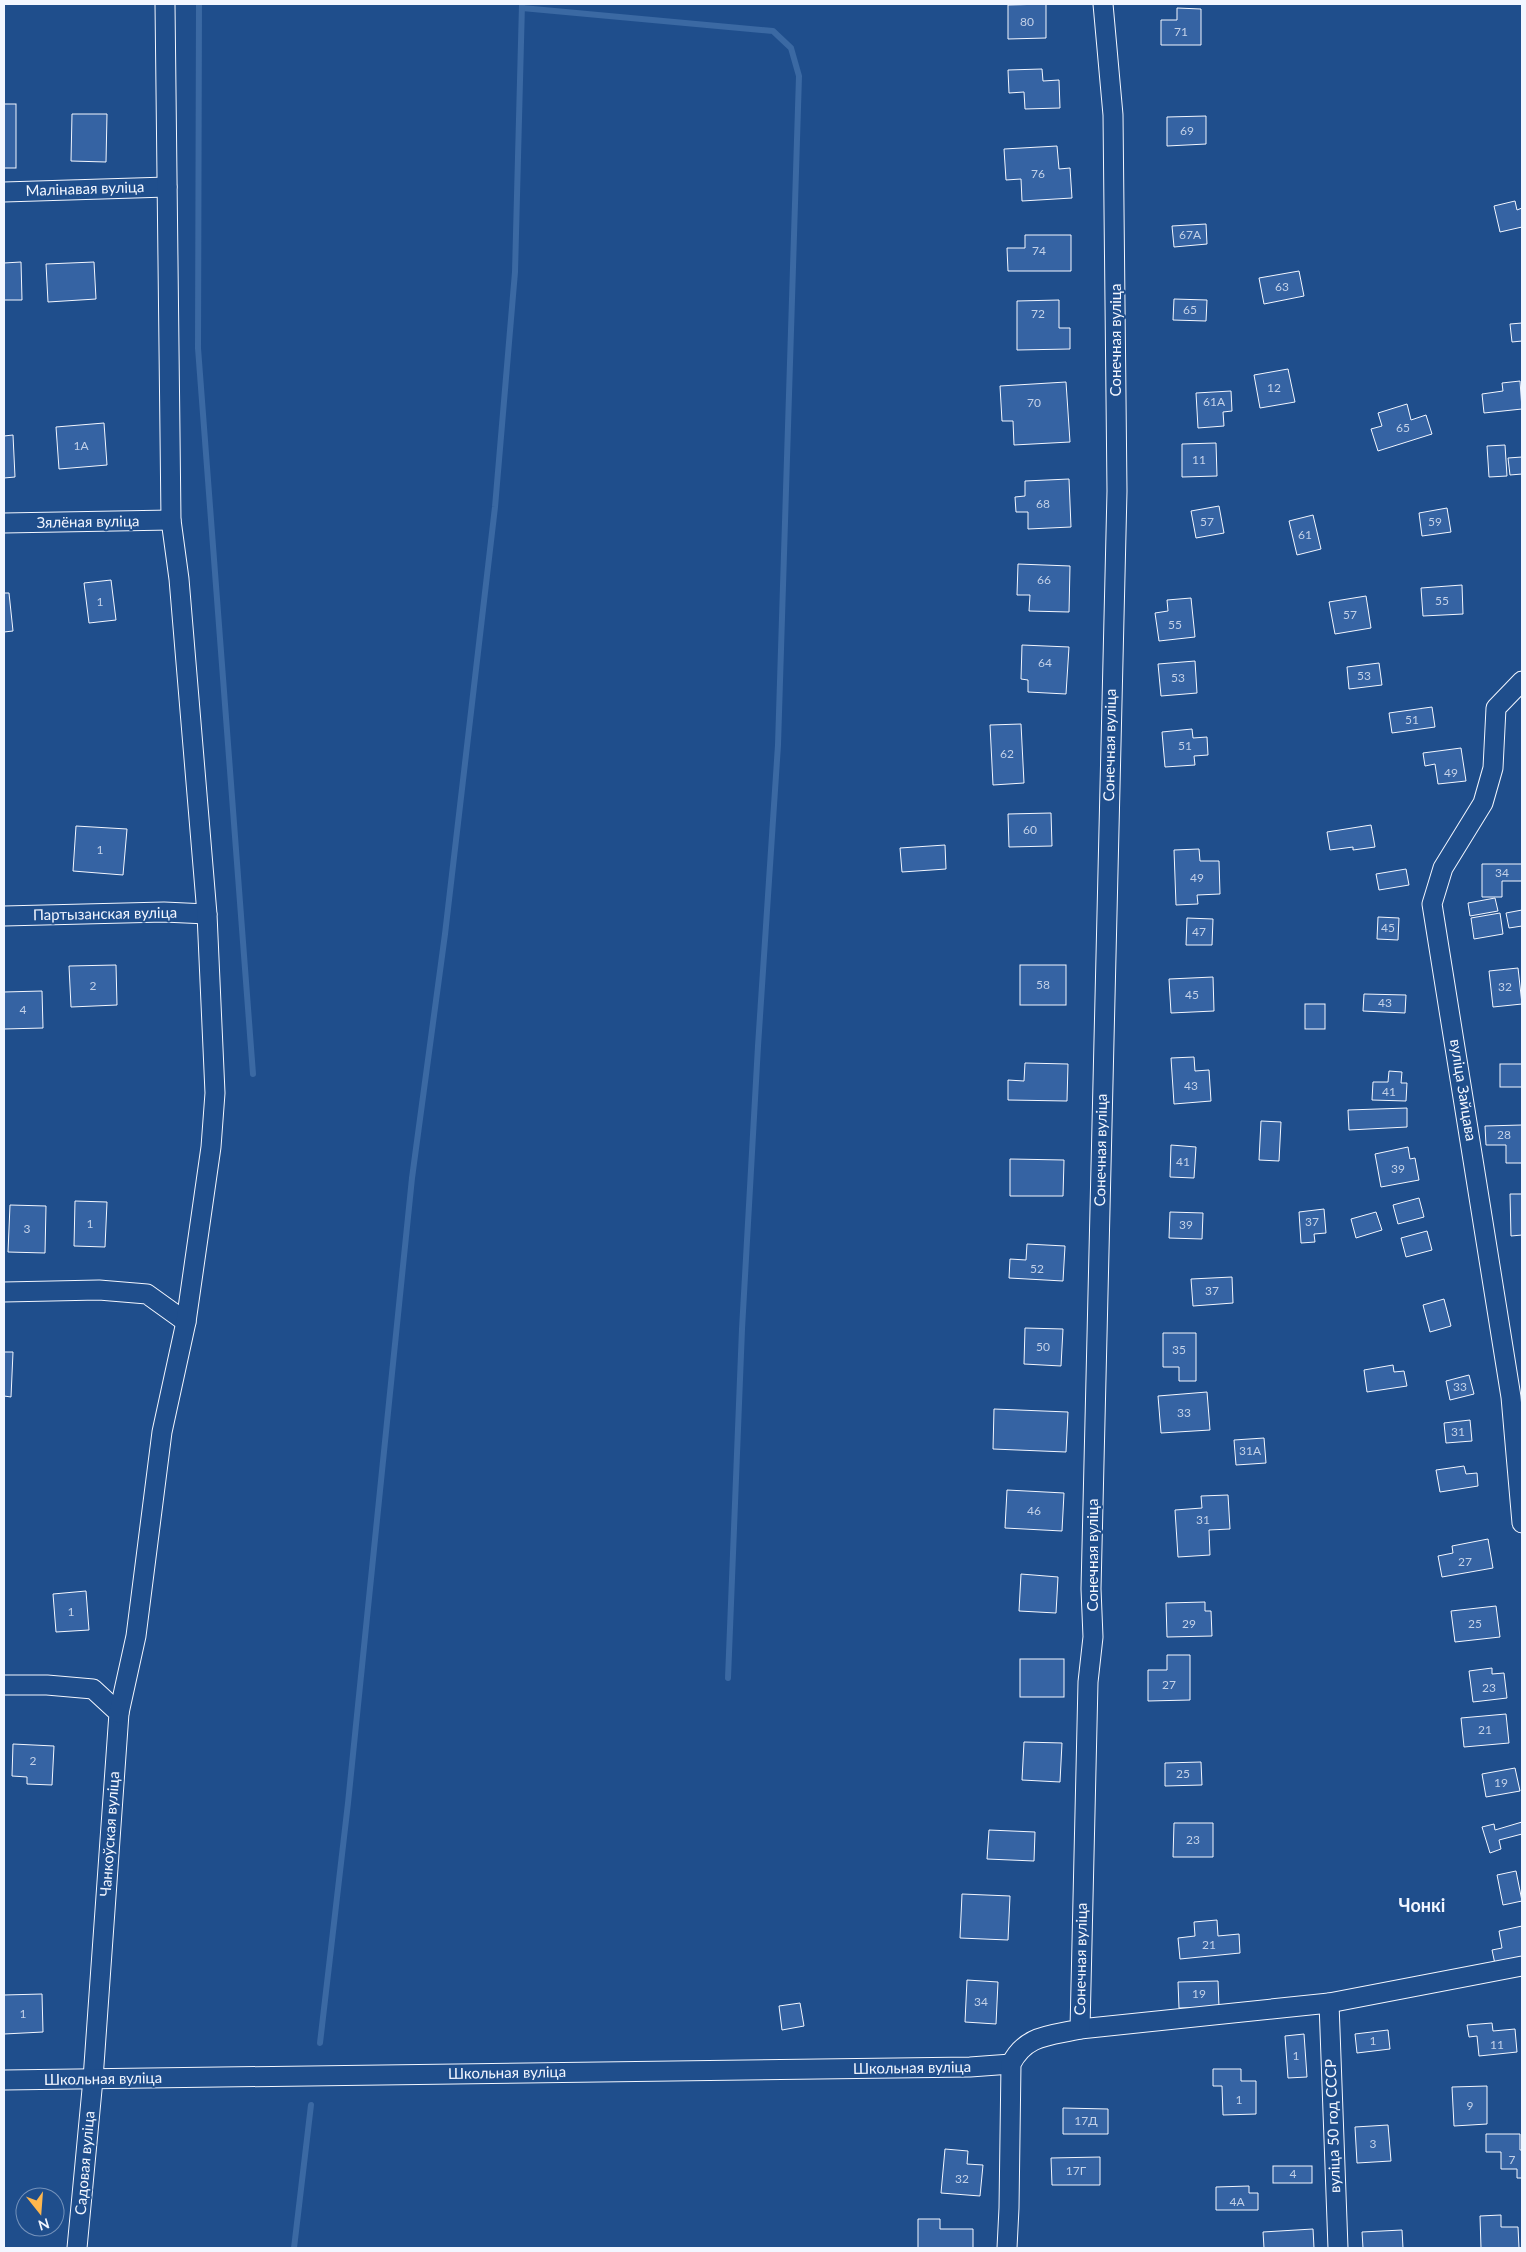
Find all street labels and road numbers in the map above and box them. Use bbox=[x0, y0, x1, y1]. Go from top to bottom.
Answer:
street label: Малінавая вуліца bbox=[25, 177, 145, 199]
street label: Сонечная вуліца bbox=[1106, 284, 1124, 396]
street label: Зялёная вуліца bbox=[36, 511, 139, 531]
street label: Сонечная вуліца bbox=[1099, 688, 1119, 802]
street label: Партызанская вуліца bbox=[33, 903, 177, 923]
street label: вуліца Зайцава bbox=[1447, 1038, 1481, 1142]
street label: Сонечная вуліца bbox=[1090, 1093, 1110, 1207]
street label: Сонечная вуліца bbox=[1083, 1499, 1101, 1611]
street label: Чанкоўская вуліца bbox=[96, 1771, 122, 1897]
street label: Сонечная вуліца bbox=[1070, 1902, 1090, 2016]
street label: Школьная вуліца bbox=[853, 2057, 971, 2077]
street label: вуліца 50 год СССР bbox=[1321, 2059, 1343, 2193]
street label: Школьная вуліца bbox=[448, 2062, 566, 2082]
street label: Школьная вуліца bbox=[44, 2068, 162, 2088]
street label: Садовая вуліца bbox=[70, 2110, 98, 2216]

